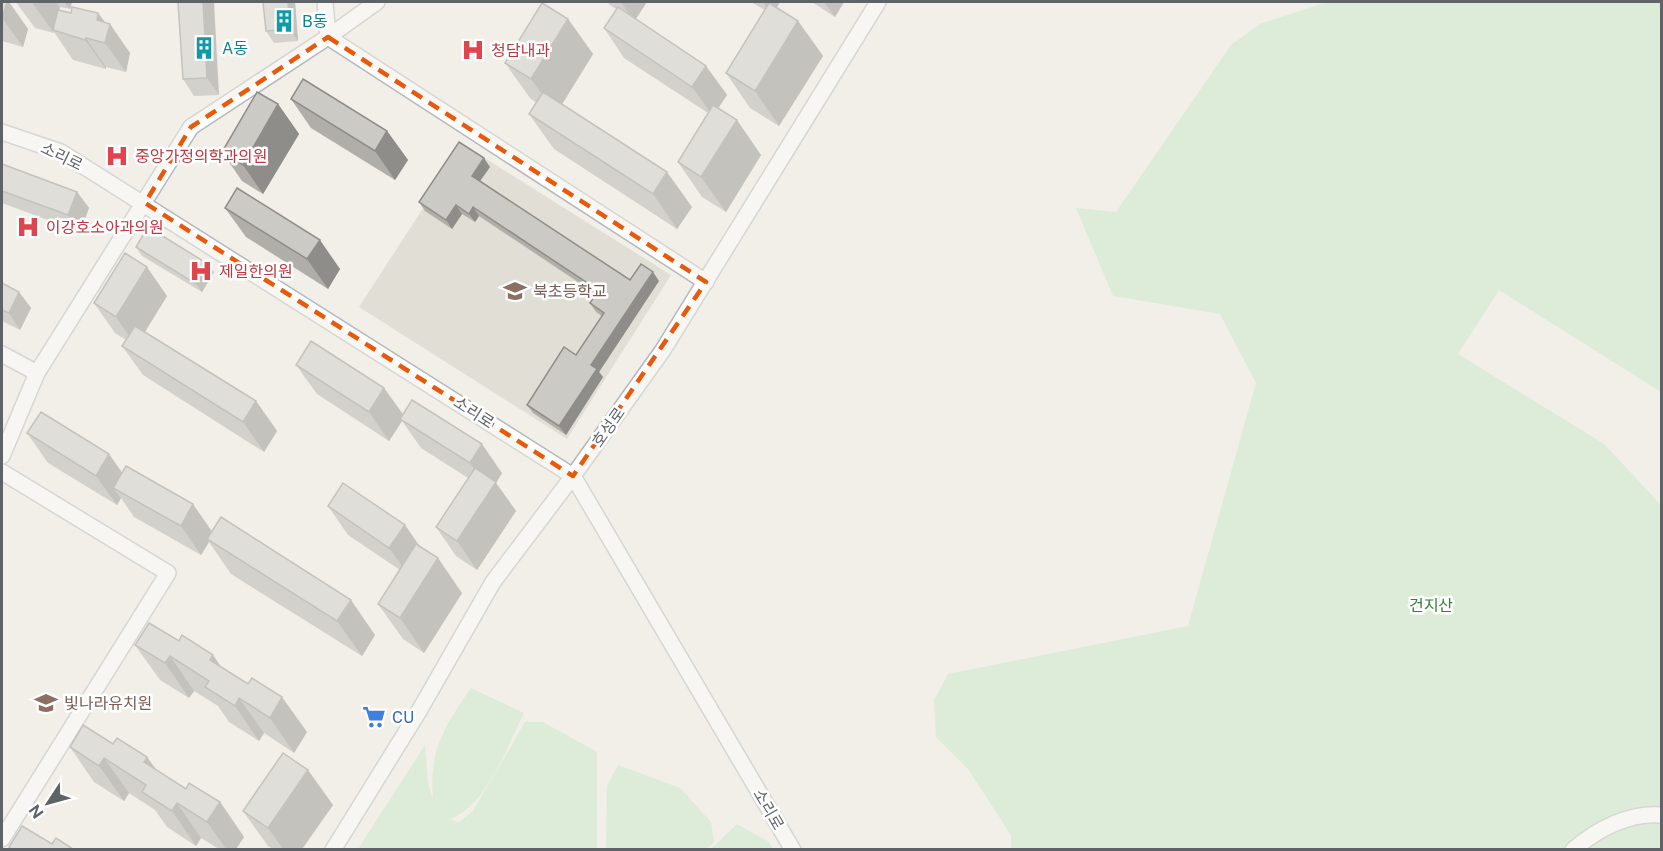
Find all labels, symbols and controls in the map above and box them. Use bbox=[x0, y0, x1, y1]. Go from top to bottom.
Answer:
building icon: B동 bbox=[271, 8, 297, 34]
place label: B동 bbox=[302, 12, 328, 31]
building icon: A동 bbox=[191, 35, 217, 61]
hospital icon: 청담내과 bbox=[460, 37, 486, 63]
place label: A동 bbox=[222, 39, 248, 58]
place label: 청담내과 bbox=[491, 41, 550, 60]
street label: 소리로 bbox=[38, 138, 86, 175]
hospital icon: 중앙가정의학과의원 bbox=[104, 143, 130, 169]
place label: 중앙가정의학과의원 bbox=[135, 147, 267, 166]
hospital icon: 이강호소아과의원 bbox=[15, 214, 41, 240]
place label: 이강호소아과의원 bbox=[46, 218, 164, 237]
hospital icon: 제일한의원 bbox=[188, 258, 214, 284]
place label: 제일한의원 bbox=[219, 262, 293, 281]
school or university icon: 북초등학교 bbox=[502, 278, 528, 304]
place label: 북초등학교 bbox=[533, 282, 607, 301]
street label: 소리로 bbox=[450, 392, 498, 433]
street label: 호성로 bbox=[588, 404, 629, 451]
park label: 건지산 bbox=[1409, 596, 1453, 615]
school or university icon: 빛나라유치원 bbox=[33, 690, 59, 716]
place label: 빛나라유치원 bbox=[64, 694, 152, 713]
supermarket icon: CU bbox=[361, 704, 387, 730]
place label: CU bbox=[392, 708, 414, 727]
north arrow bbox=[18, 773, 78, 833]
street label: 소리로 bbox=[749, 785, 788, 833]
text: N bbox=[25, 801, 48, 822]

